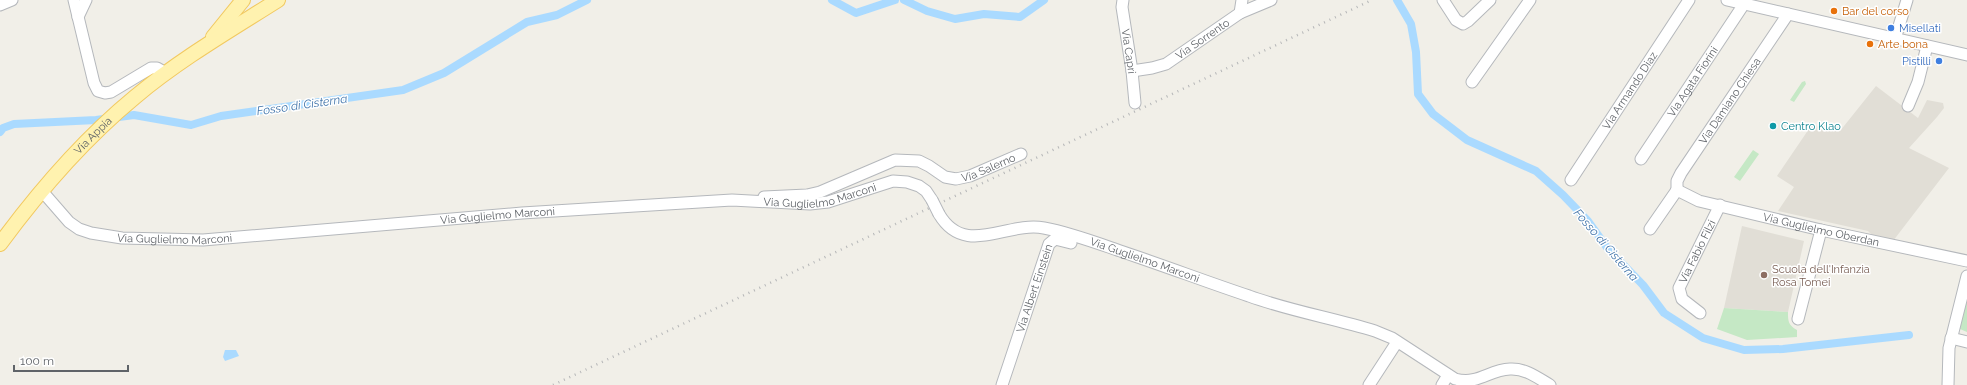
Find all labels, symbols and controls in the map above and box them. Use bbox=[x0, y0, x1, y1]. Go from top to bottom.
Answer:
place label: Bar del corso bbox=[1842, 5, 1909, 18]
marker: Bar del corso bbox=[1829, 6, 1839, 16]
street label: Via Sorrento bbox=[1173, 16, 1232, 62]
place label: Misellati bbox=[1899, 22, 1941, 35]
marker: Misellati bbox=[1886, 23, 1896, 33]
street label: Via Capri bbox=[1119, 28, 1139, 74]
place label: Arte bona bbox=[1878, 38, 1928, 51]
marker: Arte bona bbox=[1865, 39, 1875, 49]
street label: Via Agata Fiorini bbox=[1665, 44, 1720, 119]
street label: Via Armando Diaz bbox=[1600, 49, 1660, 132]
street label: Via Damiano Chiesa bbox=[1696, 55, 1763, 146]
place label: Pistilli bbox=[1902, 55, 1931, 68]
marker: Pistilli bbox=[1934, 56, 1944, 66]
water label: Fosso di Cisterna bbox=[256, 92, 348, 118]
street label: Via Appia bbox=[71, 114, 114, 157]
place label: Centro Klao bbox=[1781, 120, 1841, 133]
marker: Centro Klao bbox=[1768, 121, 1778, 131]
street label: Via Salerno bbox=[960, 151, 1018, 184]
street label: Via Guglielmo Marconi bbox=[763, 180, 878, 211]
street label: Via Guglielmo Marconi bbox=[440, 204, 555, 226]
water label: Fosso di Cisterna bbox=[1571, 206, 1641, 284]
street label: Via Guglielmo Oberdan bbox=[1762, 210, 1880, 249]
street label: Via Fabio Filzi bbox=[1676, 218, 1718, 285]
street label: Via Guglielmo Marconi bbox=[116, 231, 233, 247]
street label: Via Guglielmo Marconi bbox=[1089, 235, 1201, 285]
street label: Via Albert Einstein bbox=[1014, 242, 1055, 334]
place label: Scuola dell'Infanzia Rosa Tomei bbox=[1772, 263, 1870, 289]
marker: Scuola dell'Infanzia Rosa Tomei bbox=[1759, 270, 1769, 280]
scale bar bbox=[14, 347, 128, 373]
text: 100 m bbox=[20, 354, 54, 368]

